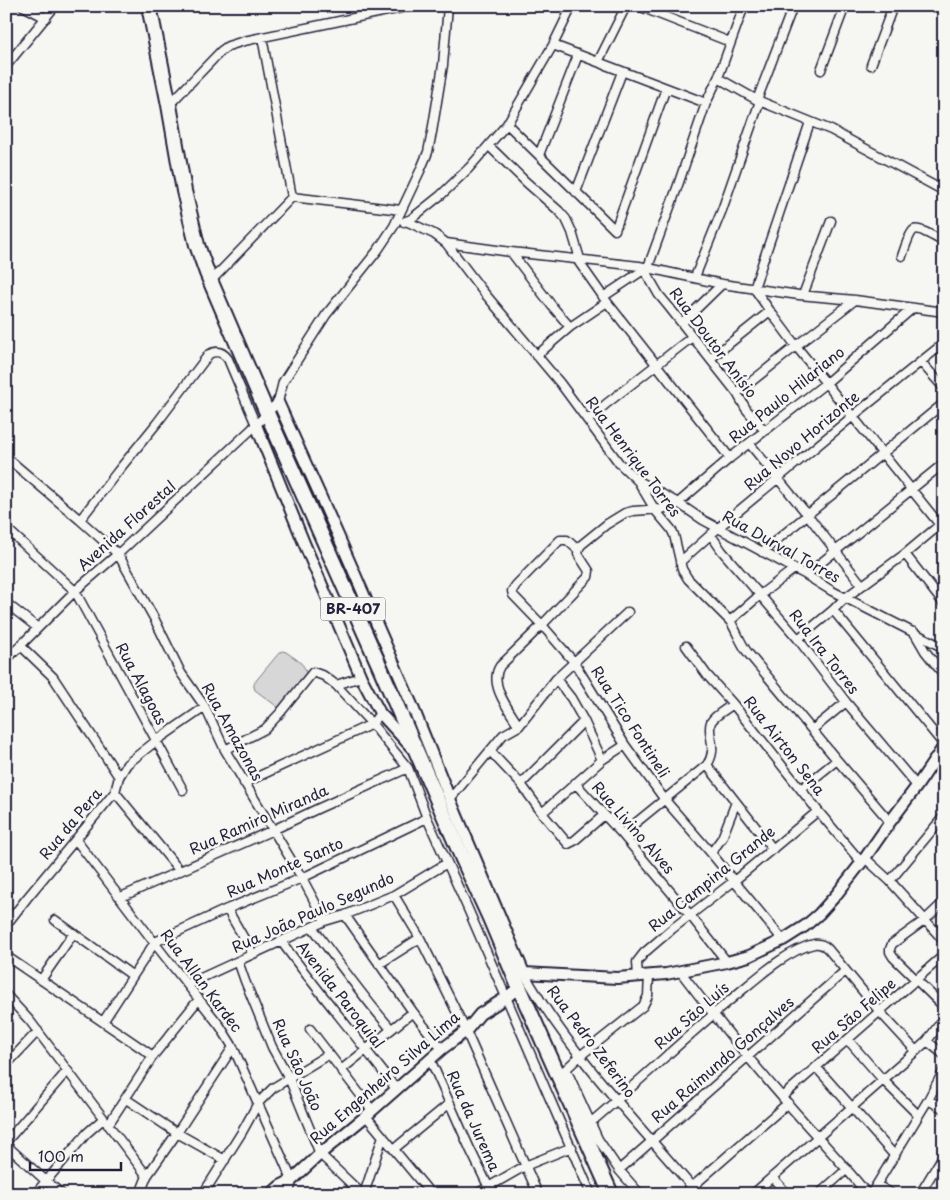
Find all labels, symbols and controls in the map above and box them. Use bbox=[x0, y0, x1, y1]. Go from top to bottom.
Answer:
street label: Rua Doutor Anísio bbox=[665, 282, 764, 402]
street label: Rua Paulo Hilariano bbox=[723, 340, 849, 448]
street label: Rua Novo Horizonte bbox=[738, 385, 864, 495]
street label: Rua Henrique Torres bbox=[581, 391, 687, 521]
street label: Avenida Florestal bbox=[72, 474, 180, 575]
street label: Rua Durval Torres bbox=[719, 504, 845, 588]
road number: BR-407 bbox=[320, 598, 386, 620]
street label: Rua Ira Torres bbox=[785, 604, 866, 699]
street label: Rua Alagoas bbox=[111, 638, 174, 729]
street label: Rua Tico Fontineli bbox=[586, 661, 676, 782]
street label: Rua Amazonas bbox=[197, 678, 270, 785]
street label: Rua Airton Sena bbox=[739, 690, 832, 800]
street label: Rua Livino Alves bbox=[587, 776, 681, 879]
street label: Rua Ramiro Miranda bbox=[185, 778, 332, 860]
street label: Rua da Pera bbox=[33, 782, 107, 864]
street label: Rua Campina Grande bbox=[643, 819, 780, 936]
street label: Rua Monte Santo bbox=[222, 831, 346, 903]
street label: Rua João Paulo Segundo bbox=[228, 865, 397, 958]
street label: Rua Allan Kardec bbox=[156, 924, 249, 1037]
street label: Avenida Paroquial bbox=[292, 935, 391, 1053]
street label: Rua São Felipe bbox=[806, 972, 900, 1058]
street label: Rua São Luís bbox=[648, 976, 734, 1054]
street label: Rua Pedro Zeferino bbox=[542, 980, 642, 1102]
street label: Rua Raimundo Gonçalves bbox=[646, 990, 799, 1127]
street label: Rua Engenheiro Silva Lima bbox=[304, 1005, 464, 1149]
street label: Rua São João bbox=[268, 1014, 329, 1114]
street label: Rua da Jurema bbox=[442, 1066, 507, 1175]
scale bar bbox=[30, 1140, 121, 1172]
text: 100 m bbox=[38, 1144, 84, 1167]

